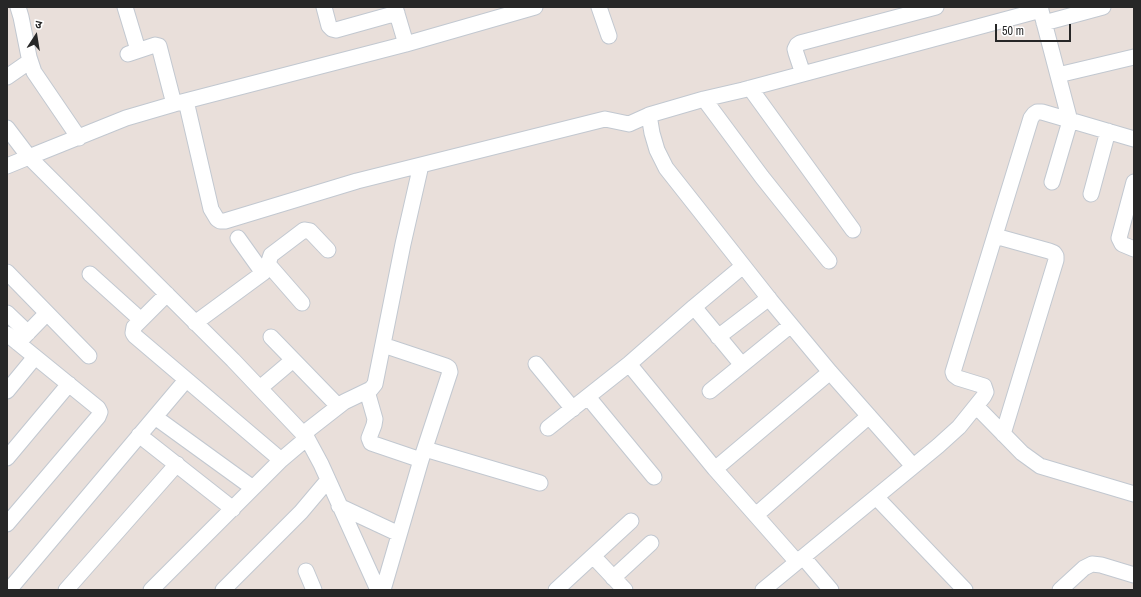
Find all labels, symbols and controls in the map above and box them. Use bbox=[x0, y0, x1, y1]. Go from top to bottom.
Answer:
north arrow bbox=[16, 16, 56, 56]
scale bar bbox=[997, 16, 1073, 42]
text: उ bbox=[34, 17, 43, 32]
text: 50 m bbox=[1002, 23, 1024, 39]

